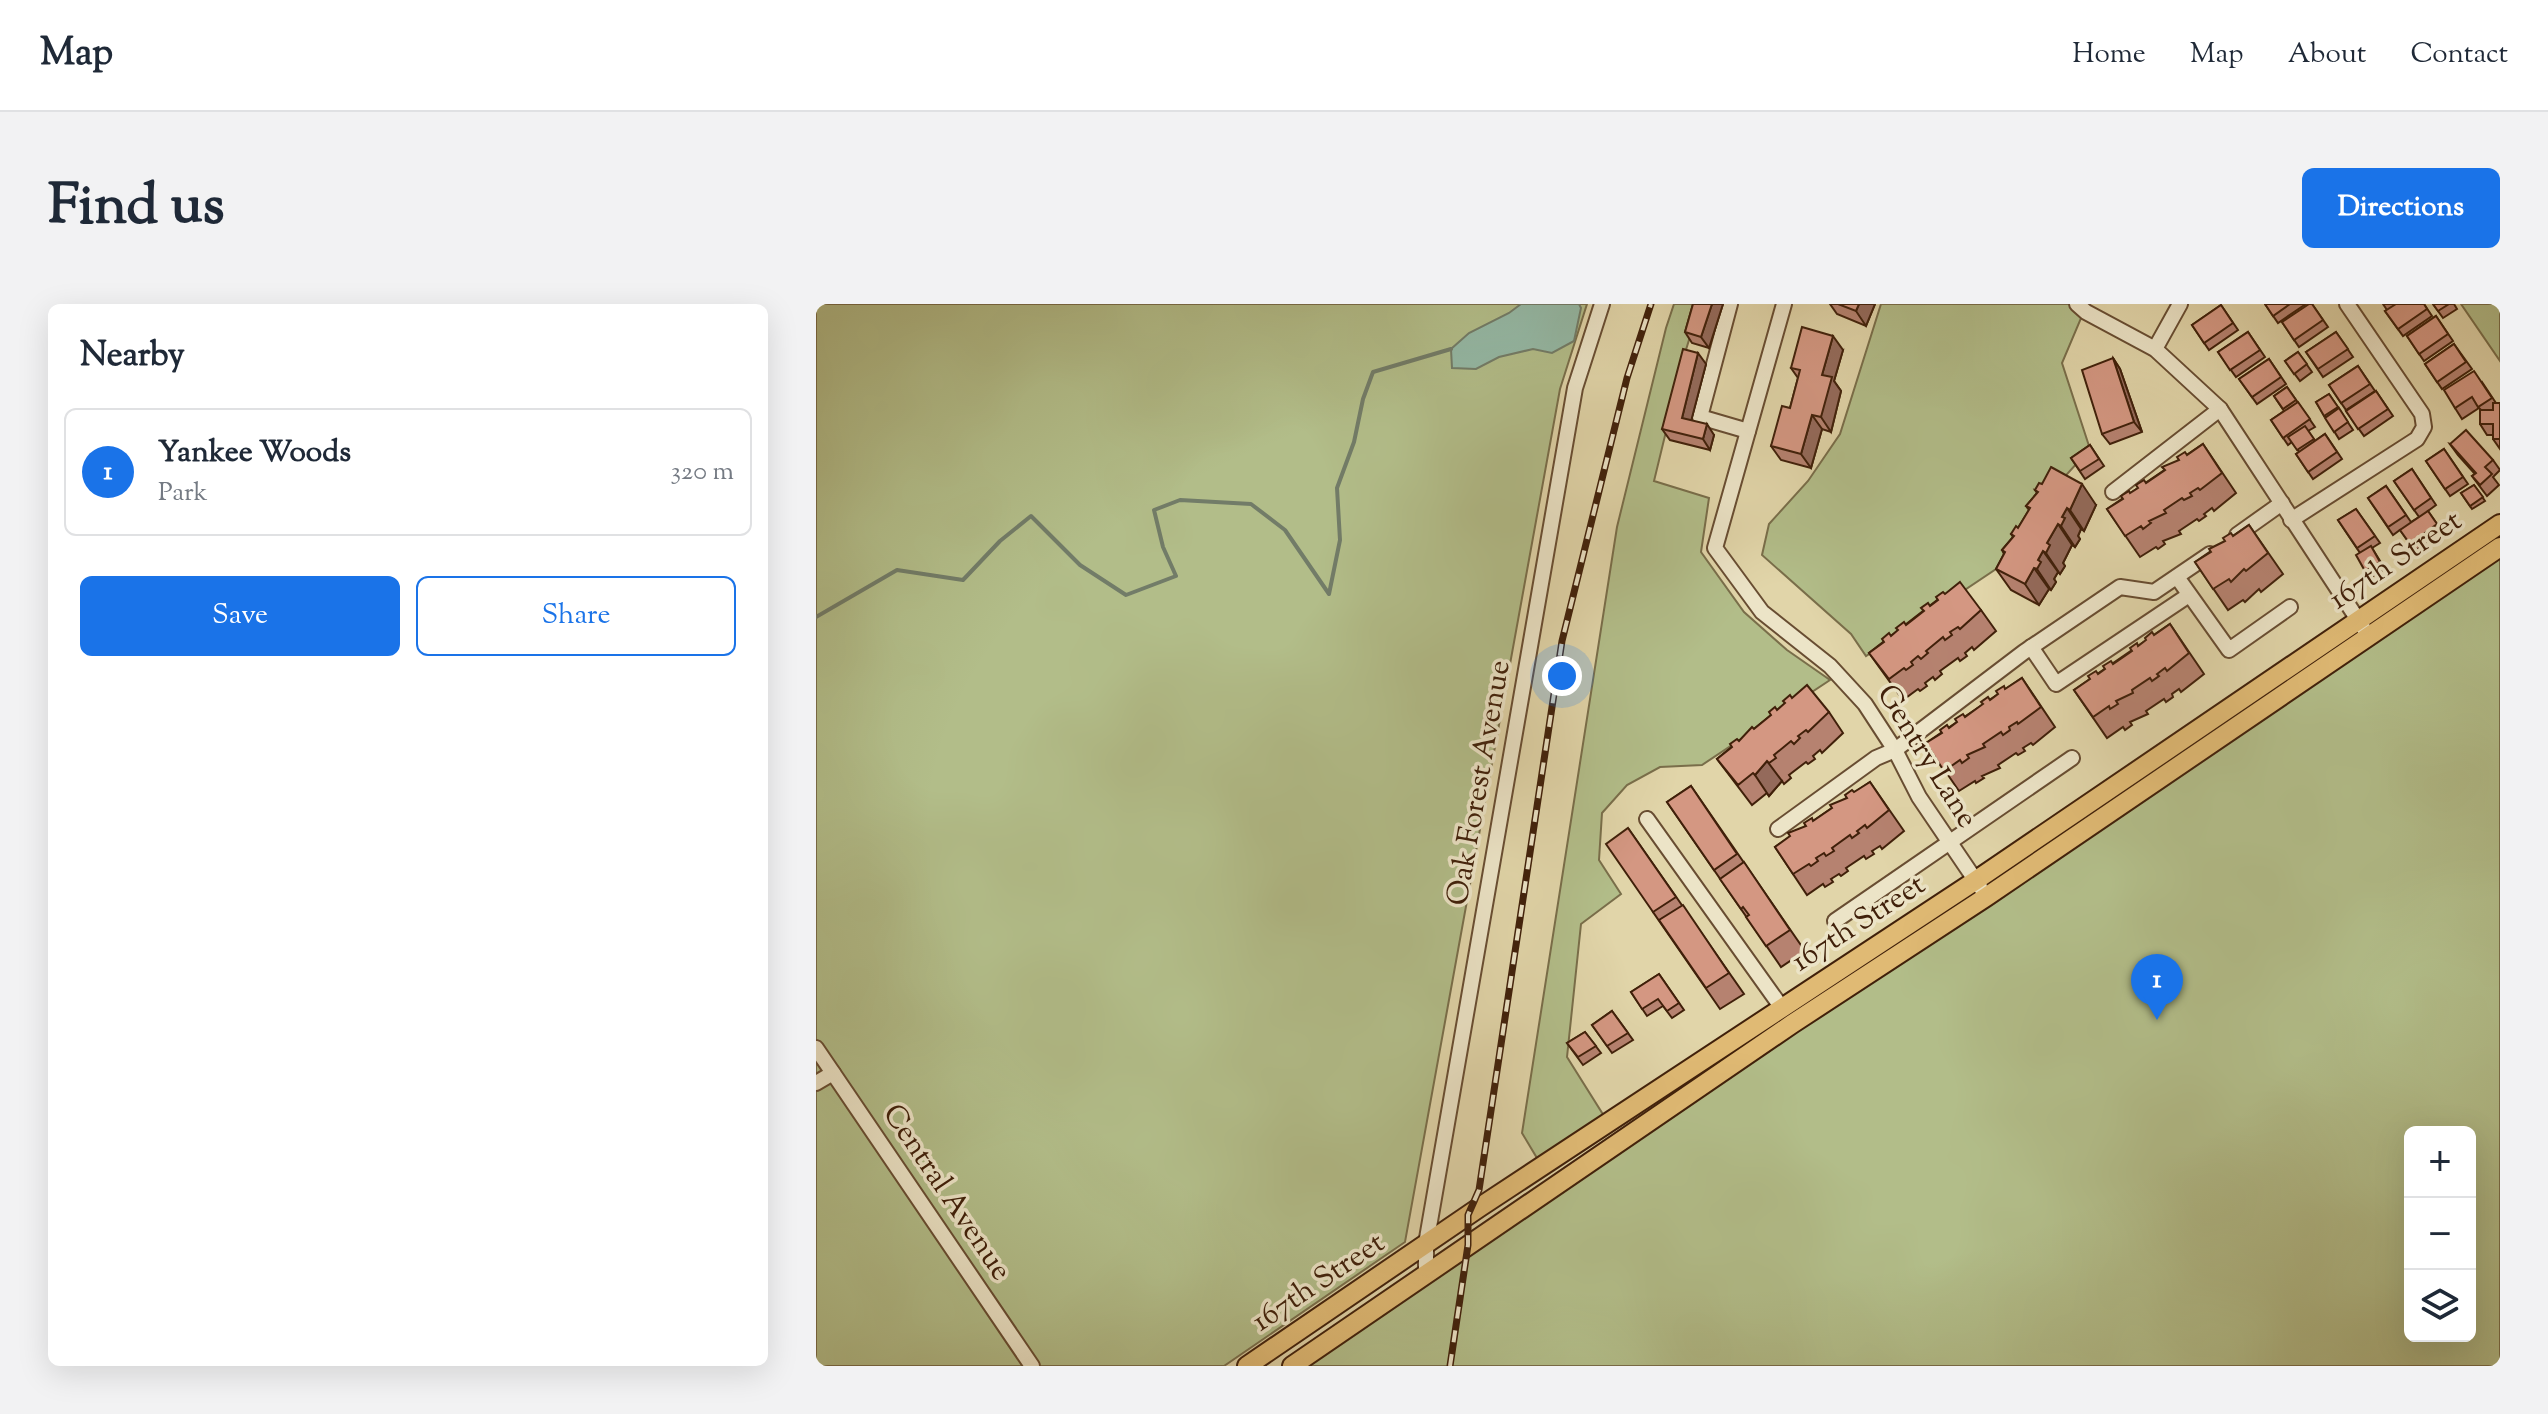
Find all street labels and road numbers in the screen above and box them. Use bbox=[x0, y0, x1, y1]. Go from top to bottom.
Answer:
street label: 167th Street bbox=[2321, 501, 2471, 621]
street label: Oak Forest Avenue bbox=[1437, 657, 1523, 909]
street label: Gentry Lane bbox=[1865, 677, 1987, 837]
street label: 167th Street bbox=[1784, 865, 1934, 983]
street label: Central Avenue bbox=[871, 1096, 1021, 1290]
street label: 167th Street bbox=[1244, 1223, 1394, 1343]

